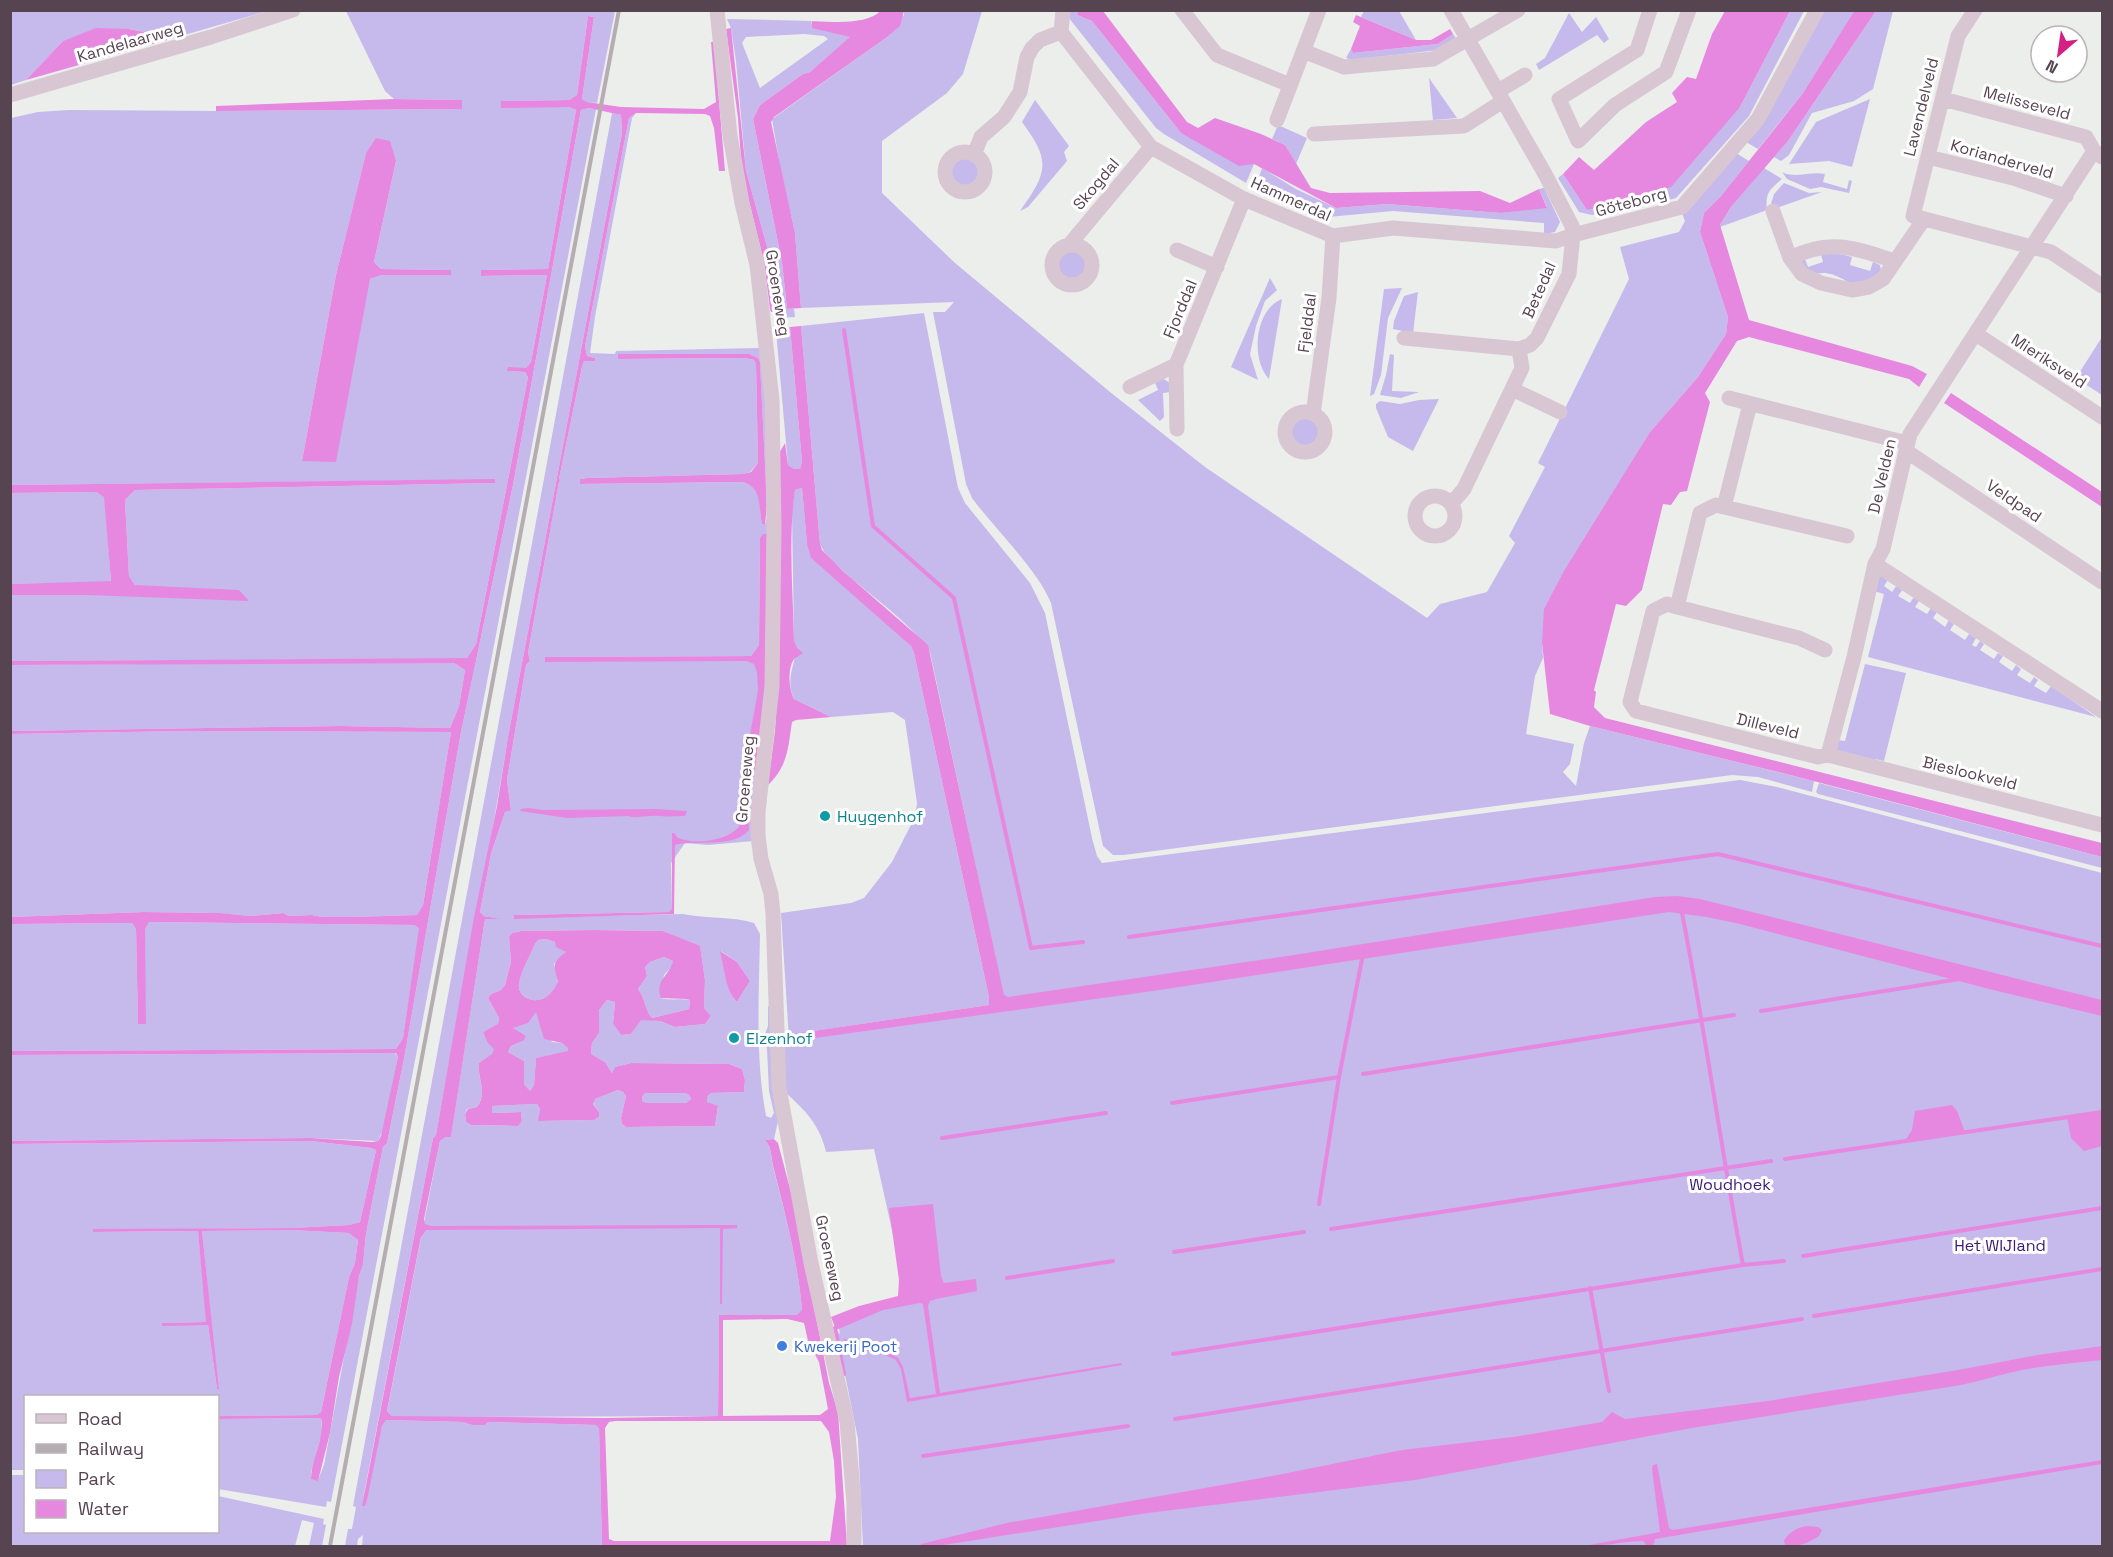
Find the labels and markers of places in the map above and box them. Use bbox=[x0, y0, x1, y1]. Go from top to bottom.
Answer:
place label: Huygenhof bbox=[837, 806, 923, 827]
marker: Huygenhof bbox=[818, 809, 832, 823]
place label: Elzenhof bbox=[746, 1028, 813, 1049]
marker: Elzenhof bbox=[727, 1031, 741, 1045]
place label: Kwekerij Poot bbox=[794, 1336, 897, 1357]
marker: Kwekerij Poot bbox=[775, 1339, 789, 1353]

